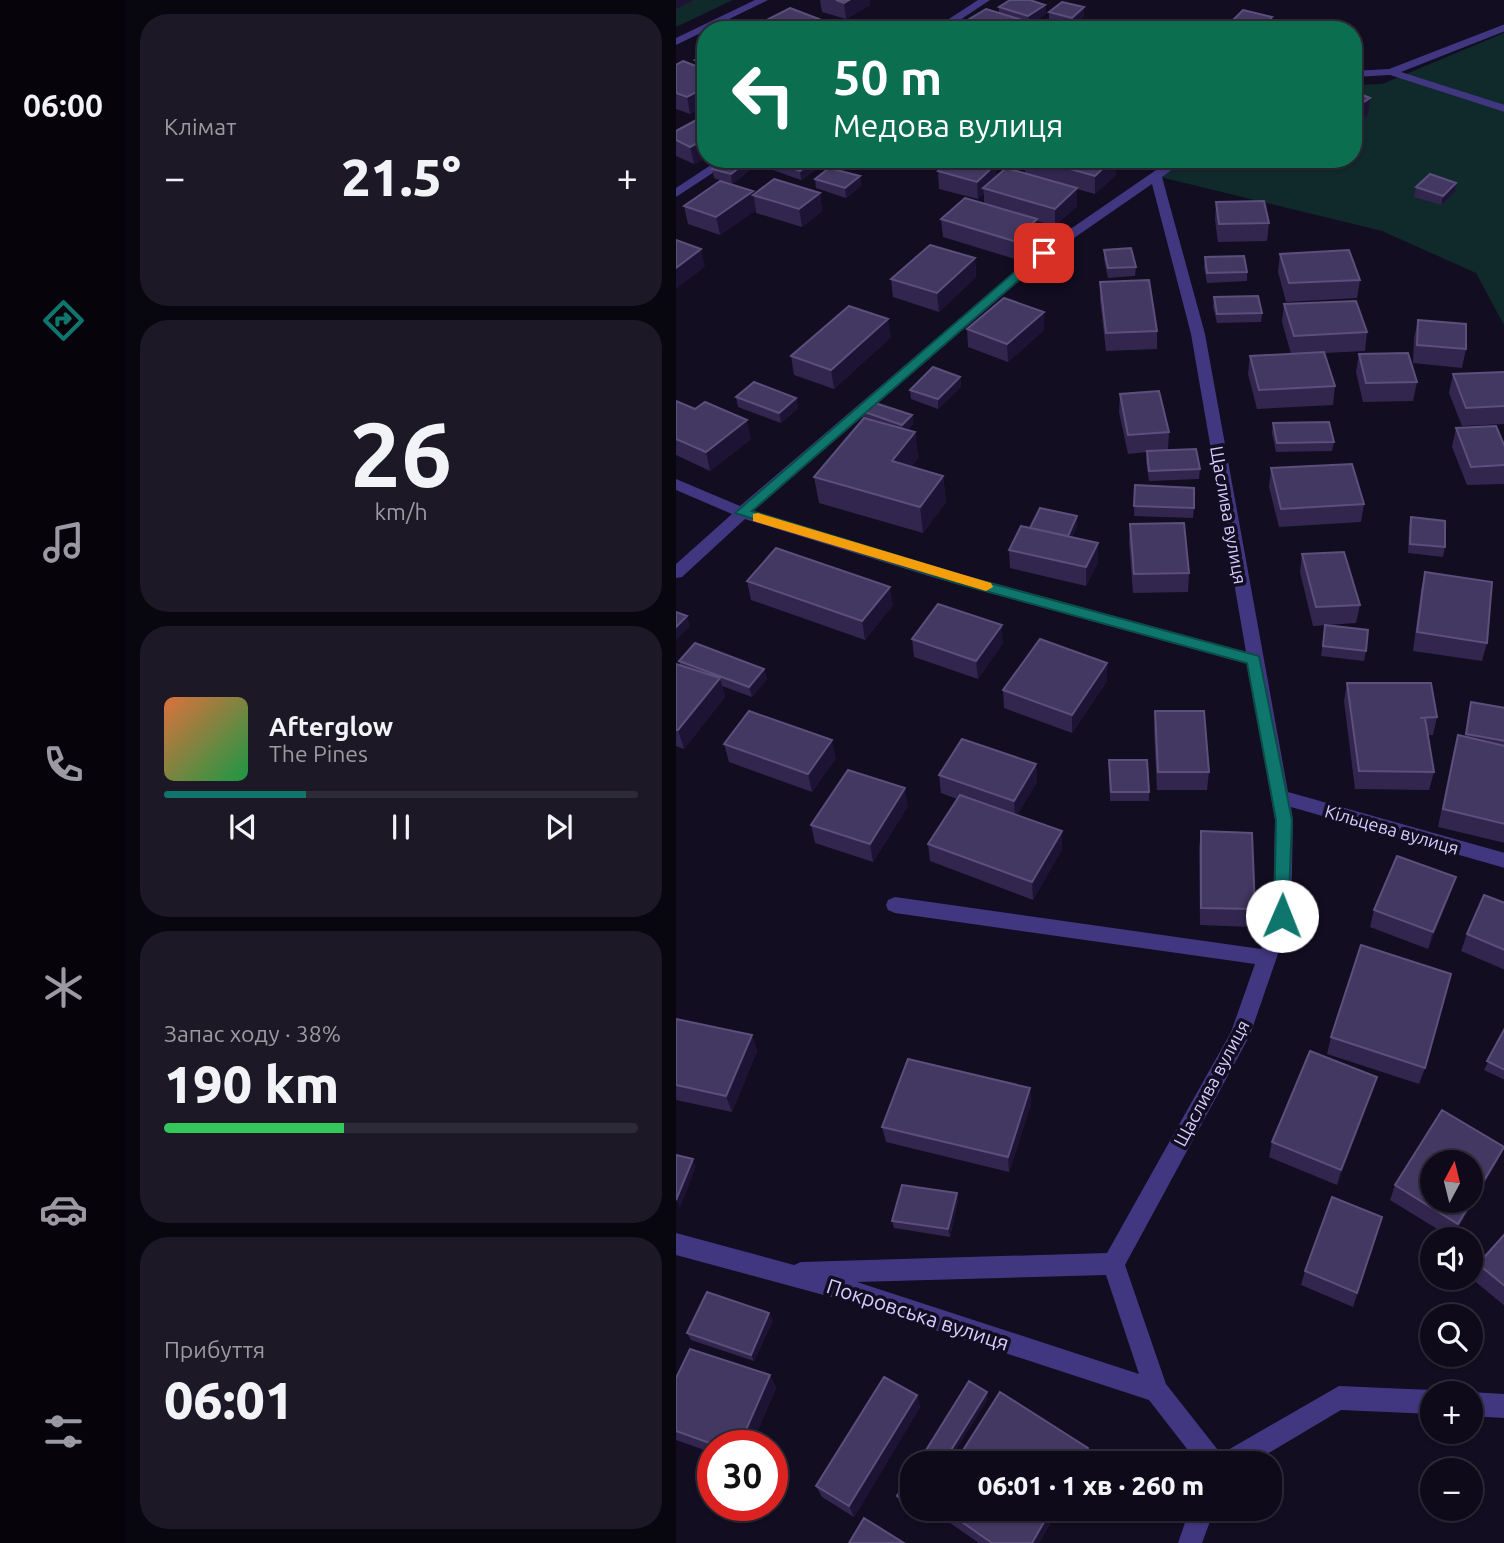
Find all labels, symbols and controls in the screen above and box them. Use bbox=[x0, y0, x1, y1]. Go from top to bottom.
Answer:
icon: left bbox=[718, 49, 809, 140]
text: 50 m bbox=[833, 49, 942, 104]
text: 06:00 bbox=[23, 87, 103, 123]
text: Медова вулиця bbox=[833, 107, 1063, 143]
text: Клімат bbox=[164, 114, 236, 139]
text: 21.5° bbox=[341, 148, 461, 206]
text: − bbox=[164, 156, 185, 198]
text: + bbox=[617, 156, 638, 198]
pin bbox=[1014, 223, 1074, 283]
icon: arrive bbox=[1025, 234, 1063, 272]
icon: directions bbox=[39, 296, 88, 345]
text: 26 bbox=[350, 402, 452, 504]
street label: Щаслива вулиця bbox=[1207, 444, 1251, 586]
text: km/h bbox=[374, 499, 428, 524]
icon: music bbox=[39, 518, 88, 567]
text: Afterglow bbox=[269, 712, 393, 741]
icon: phone bbox=[39, 740, 88, 789]
text: The Pines bbox=[269, 741, 368, 766]
street label: Кільцева вулиця bbox=[1323, 800, 1461, 858]
icon: previous bbox=[224, 808, 262, 846]
icon: pause bbox=[382, 808, 420, 846]
icon: next bbox=[540, 808, 578, 846]
position arrow bbox=[1245, 879, 1319, 953]
icon: climate bbox=[39, 963, 88, 1012]
street label: Щаслива вулиця bbox=[1169, 1017, 1253, 1149]
text: Запас ходу · 38% bbox=[164, 1021, 341, 1046]
text: 190 km bbox=[164, 1055, 339, 1113]
north arrow bbox=[1420, 1150, 1483, 1213]
map controls bbox=[1420, 1150, 1483, 1521]
icon: car bbox=[39, 1185, 88, 1234]
button: sound bbox=[1420, 1227, 1483, 1290]
street label: Покровська вулиця bbox=[824, 1273, 1012, 1355]
button: search bbox=[1420, 1304, 1483, 1367]
text: Прибуття bbox=[164, 1337, 265, 1362]
text: 06:01 bbox=[164, 1371, 294, 1429]
button: + bbox=[1420, 1381, 1483, 1444]
icon: filters bbox=[39, 1407, 88, 1456]
speed limit sign: 30 bbox=[697, 1430, 788, 1521]
button: − bbox=[1420, 1458, 1483, 1521]
text: 06:01 · 1 хв · 260 m bbox=[978, 1471, 1204, 1500]

